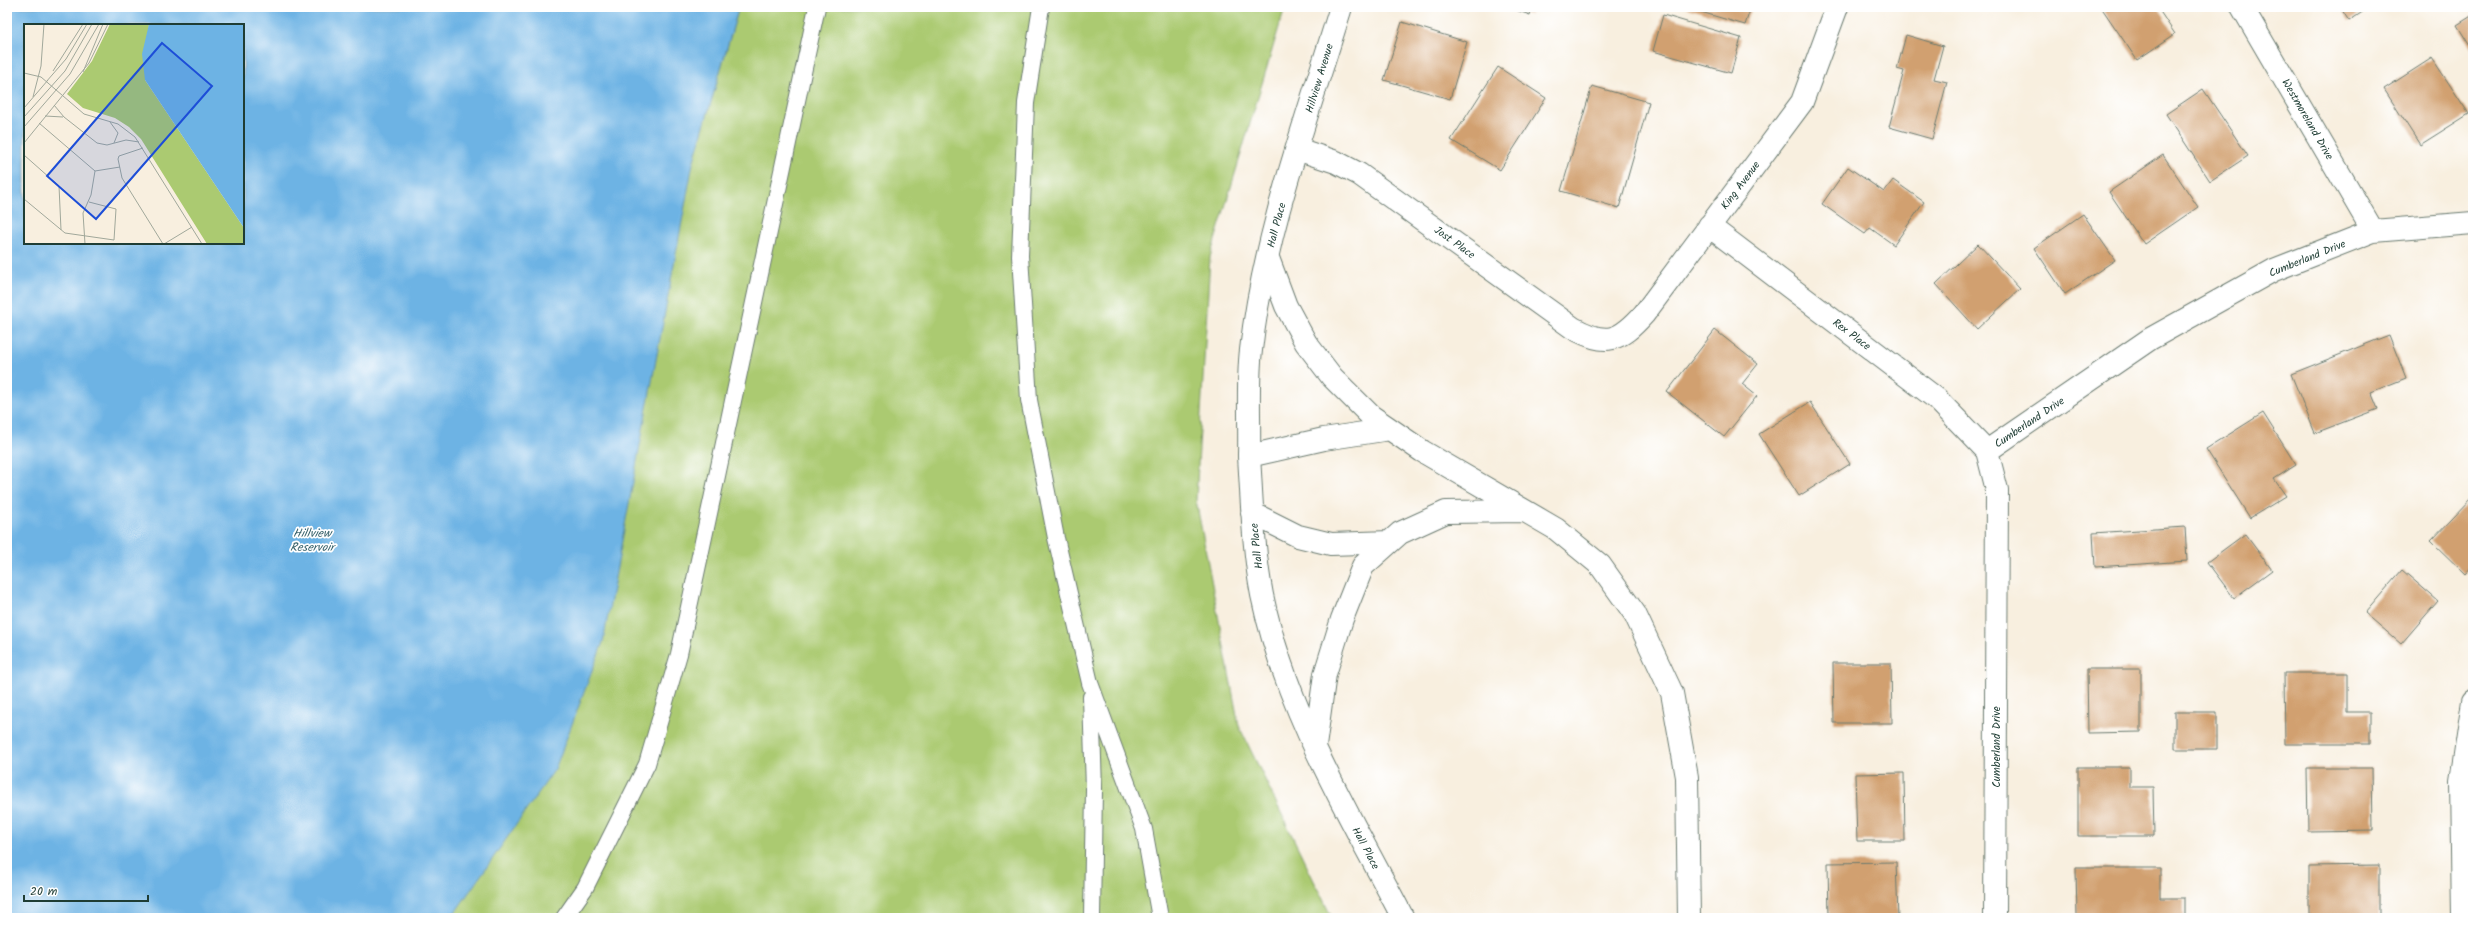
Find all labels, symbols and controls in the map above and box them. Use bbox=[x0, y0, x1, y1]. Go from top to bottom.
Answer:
inset map bbox=[24, 24, 244, 244]
street label: Hillview Avenue bbox=[1301, 41, 1339, 115]
street label: Westmoreland Drive bbox=[2276, 75, 2338, 164]
street label: King Avenue bbox=[1716, 157, 1765, 214]
street label: Hall Place bbox=[1262, 201, 1292, 250]
street label: Jost Place bbox=[1430, 222, 1479, 264]
street label: Cumberland Drive bbox=[2266, 235, 2349, 283]
street label: Rex Place bbox=[1828, 314, 1874, 355]
street label: Cumberland Drive bbox=[1991, 393, 2068, 453]
street label: Hall Place bbox=[1246, 522, 1268, 570]
water label: Hillview Reservoir bbox=[290, 524, 337, 557]
street label: Cumberland Drive bbox=[1988, 706, 2006, 788]
street label: Hall Place bbox=[1346, 824, 1384, 873]
scale bar bbox=[24, 877, 148, 903]
text: 20 m bbox=[30, 882, 58, 901]

